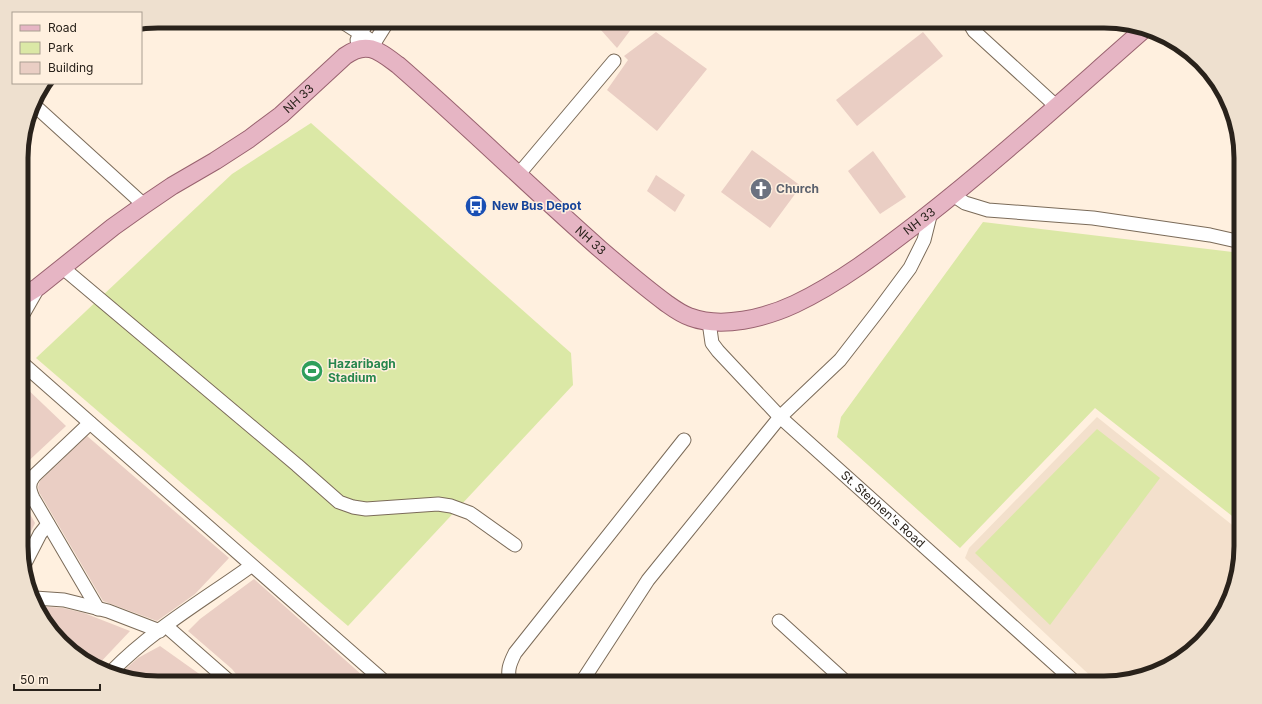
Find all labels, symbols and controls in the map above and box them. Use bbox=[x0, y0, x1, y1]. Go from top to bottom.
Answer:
legend bbox=[12, 12, 142, 84]
text: Road bbox=[48, 20, 77, 35]
text: Park bbox=[48, 40, 74, 55]
text: Building bbox=[48, 60, 93, 75]
street label: NH 33 bbox=[280, 81, 317, 116]
church icon: Church bbox=[748, 176, 774, 202]
place label: Church bbox=[776, 181, 819, 196]
bus stop icon: New Bus Depot bbox=[463, 193, 489, 219]
place label: New Bus Depot bbox=[492, 198, 582, 213]
street label: NH 33 bbox=[900, 204, 938, 238]
street label: NH 33 bbox=[572, 222, 609, 258]
place label: Hazaribagh Stadium bbox=[328, 356, 396, 385]
sports icon: Hazaribagh Stadium bbox=[299, 358, 325, 384]
street label: St. Stephen's Road bbox=[838, 467, 928, 551]
scale bar bbox=[14, 666, 100, 692]
text: 50 m bbox=[20, 672, 49, 687]

